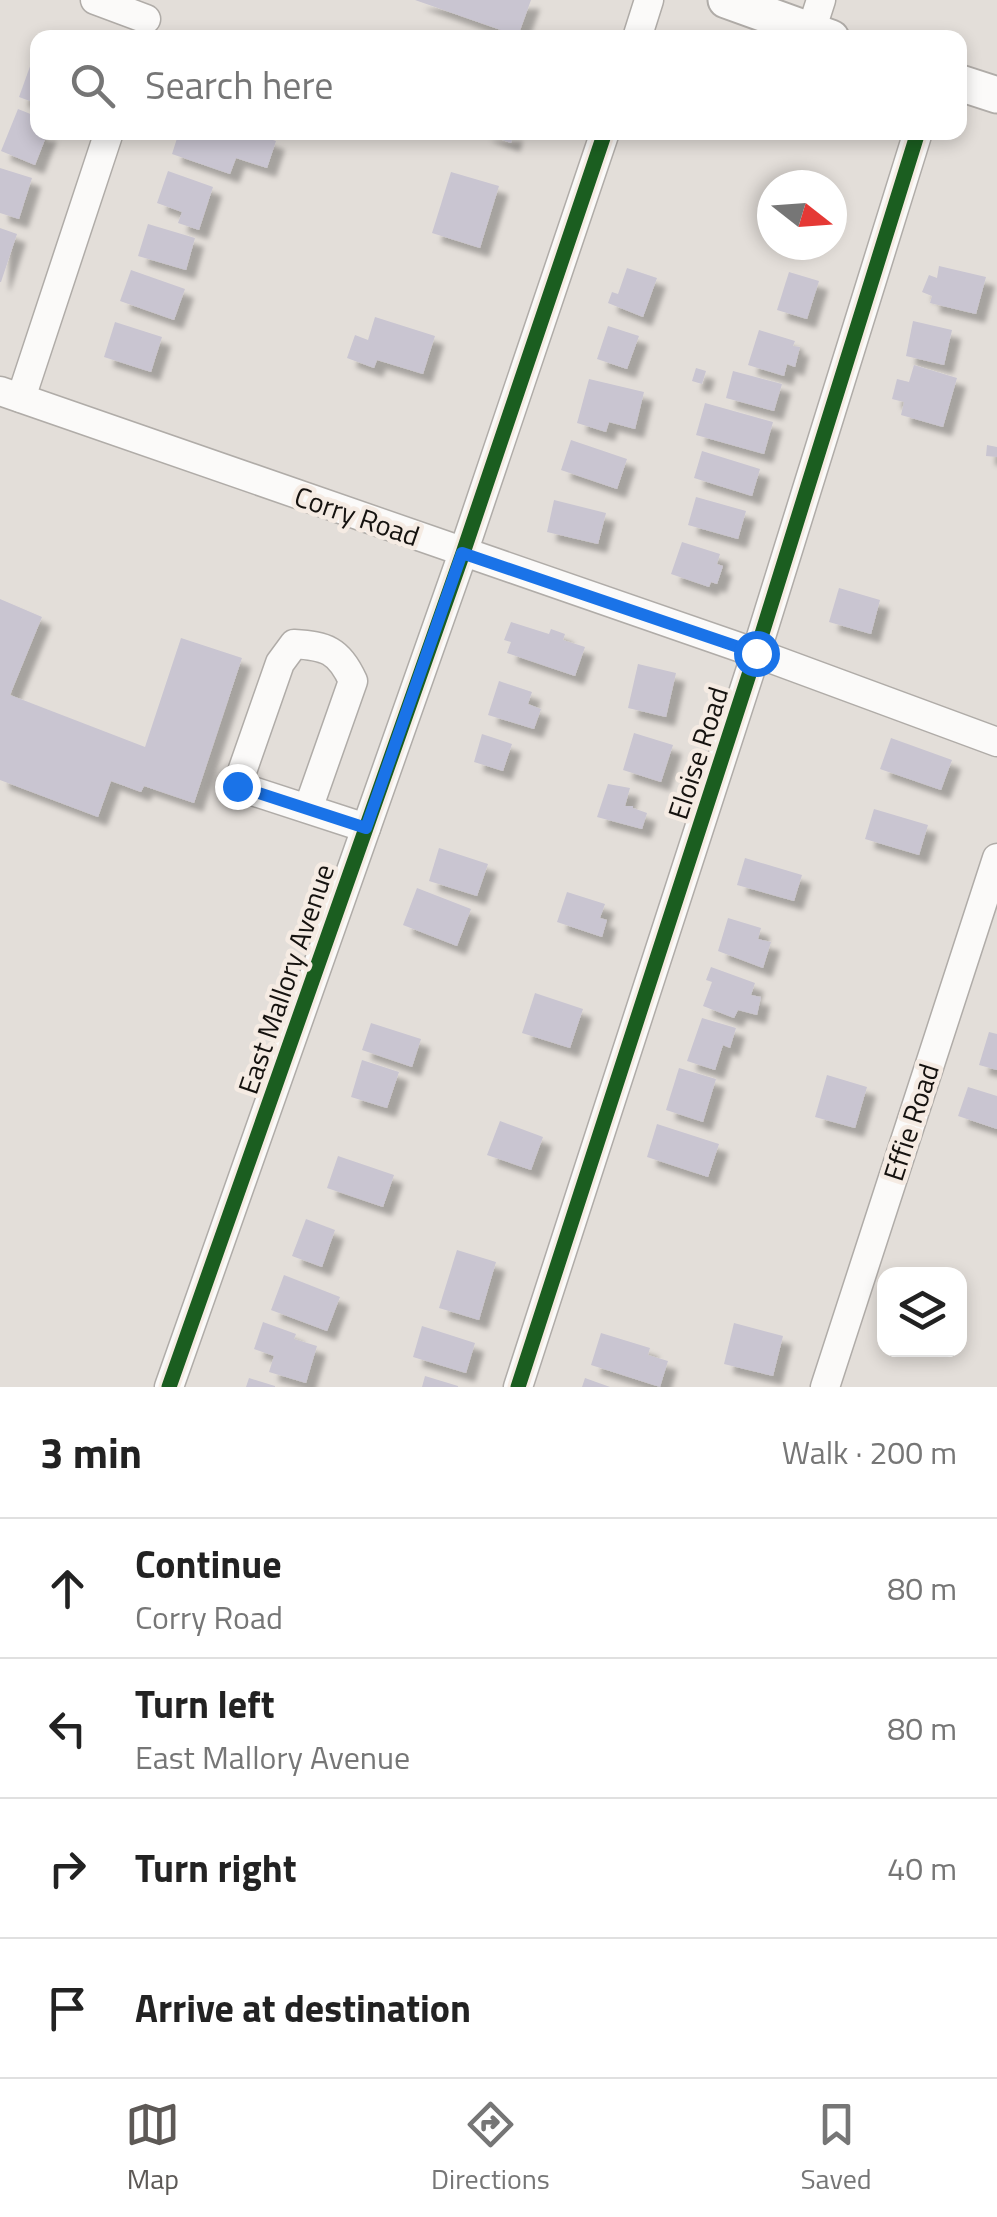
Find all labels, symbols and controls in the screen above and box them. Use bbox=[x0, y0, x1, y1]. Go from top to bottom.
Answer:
search box bbox=[30, 30, 967, 140]
text: Search here bbox=[145, 56, 333, 114]
icon: search bbox=[65, 58, 120, 113]
north arrow bbox=[757, 170, 847, 260]
street label: Corry Road bbox=[289, 474, 425, 557]
route start bbox=[734, 631, 780, 677]
street label: Eloise Road bbox=[656, 681, 739, 825]
route end bbox=[215, 764, 261, 810]
street label: East Mallory Avenue bbox=[226, 858, 345, 1100]
street label: Effie Road bbox=[871, 1058, 950, 1186]
map controls bbox=[877, 1267, 967, 1357]
button: layers bbox=[877, 1267, 967, 1357]
text: 3 min bbox=[40, 1420, 142, 1484]
text: Walk · 200 m bbox=[782, 1428, 957, 1476]
text: Continue bbox=[135, 1535, 282, 1593]
icon: ahead bbox=[40, 1561, 95, 1616]
text: 80 m bbox=[887, 1564, 957, 1612]
text: Corry Road bbox=[135, 1593, 283, 1641]
text: Turn left bbox=[135, 1675, 275, 1733]
icon: left bbox=[40, 1701, 95, 1756]
text: 80 m bbox=[887, 1704, 957, 1752]
text: East Mallory Avenue bbox=[135, 1733, 410, 1781]
text: Turn right bbox=[135, 1839, 297, 1897]
icon: right bbox=[40, 1841, 95, 1896]
text: 40 m bbox=[887, 1844, 957, 1892]
text: Arrive at destination bbox=[135, 1979, 471, 2037]
icon: arrive bbox=[40, 1981, 95, 2036]
tab: Map bbox=[125, 2097, 180, 2200]
tab: Directions bbox=[431, 2097, 550, 2200]
tab: Saved bbox=[800, 2097, 872, 2200]

